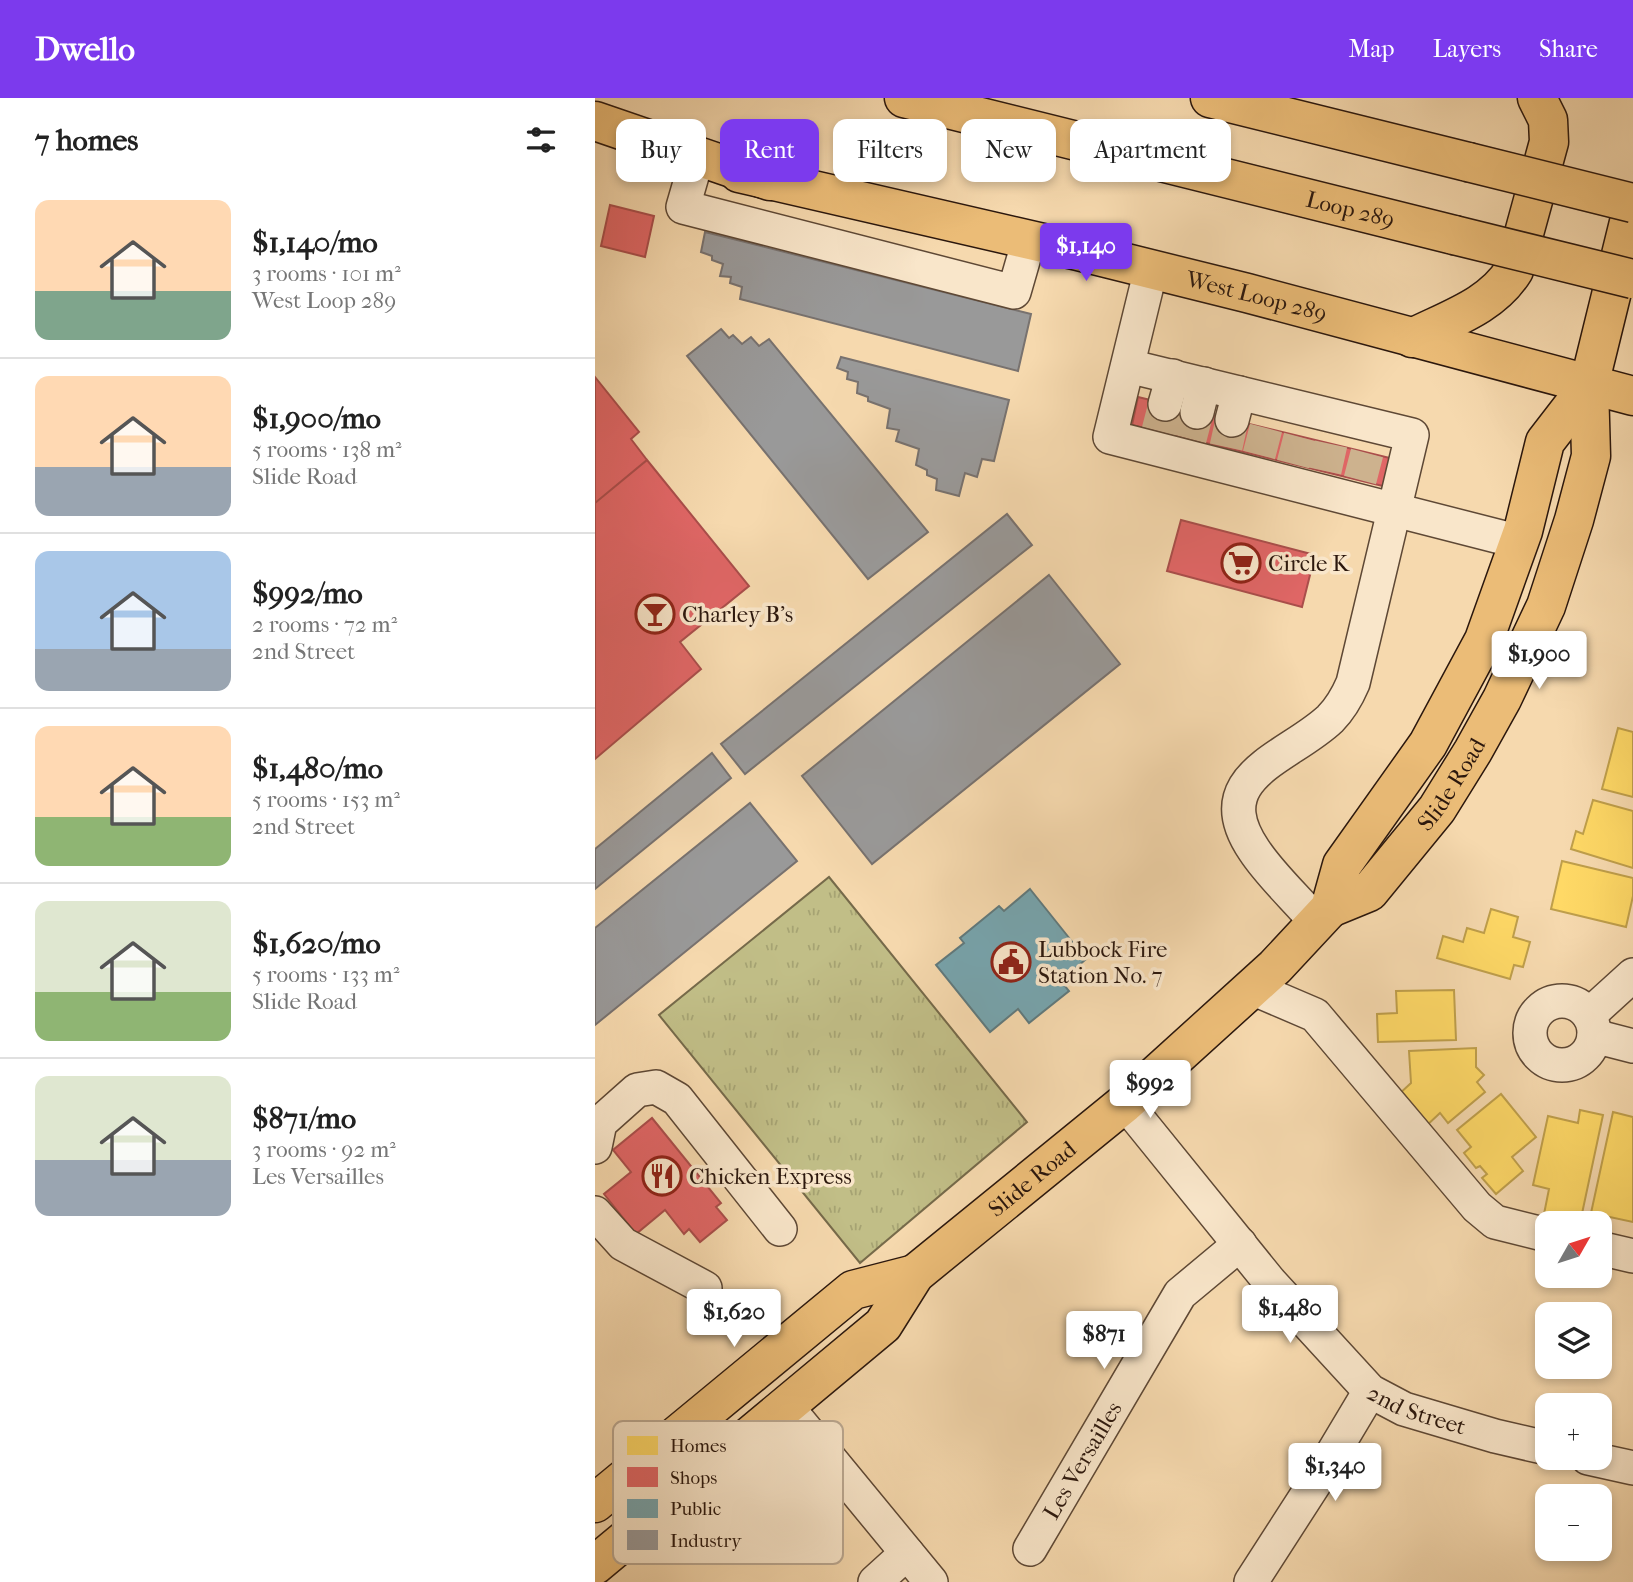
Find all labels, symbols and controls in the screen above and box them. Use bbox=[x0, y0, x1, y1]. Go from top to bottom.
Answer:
text: Dwello bbox=[35, 30, 135, 69]
text: Map bbox=[1349, 35, 1395, 63]
text: Layers bbox=[1433, 35, 1501, 63]
text: Share bbox=[1539, 35, 1598, 63]
chip: Buy bbox=[616, 119, 706, 182]
chip: Rent bbox=[720, 119, 819, 182]
chip: Filters bbox=[833, 119, 947, 182]
chip: New bbox=[961, 119, 1056, 182]
chip: Apartment bbox=[1070, 119, 1231, 182]
icon: filters bbox=[522, 121, 560, 159]
text: 7 homes bbox=[35, 123, 138, 158]
street label: Loop 289 bbox=[1303, 186, 1397, 234]
pin: $1,140 bbox=[1029, 223, 1143, 283]
text: $1,140/mo bbox=[252, 225, 378, 260]
icon: home bbox=[91, 228, 175, 312]
text: $1,140 bbox=[1056, 232, 1116, 259]
text: 3 rooms · 101 m² bbox=[252, 260, 401, 287]
street label: West Loop 289 bbox=[1182, 265, 1330, 328]
text: West Loop 289 bbox=[252, 287, 396, 314]
text: $1,900/mo bbox=[252, 401, 381, 436]
icon: home bbox=[91, 404, 175, 488]
text: 5 rooms · 138 m² bbox=[252, 436, 402, 463]
text: Slide Road bbox=[252, 463, 357, 490]
supermarket icon: Circle K bbox=[1220, 542, 1262, 584]
place label: Circle K bbox=[1268, 550, 1350, 577]
text: $992/mo bbox=[252, 576, 363, 611]
icon: home bbox=[91, 579, 175, 663]
bar icon: Charley B's bbox=[634, 593, 676, 635]
place label: Charley B's bbox=[682, 601, 793, 628]
text: 2 rooms · 72 m² bbox=[252, 611, 397, 638]
pin: $1,900 bbox=[1482, 632, 1596, 691]
text: 2nd Street bbox=[252, 638, 355, 665]
text: $1,900 bbox=[1508, 640, 1570, 667]
street label: Slide Road bbox=[1412, 733, 1492, 836]
text: $1,480/mo bbox=[252, 751, 383, 786]
icon: home bbox=[91, 754, 175, 838]
text: 5 rooms · 153 m² bbox=[252, 786, 400, 813]
text: 2nd Street bbox=[252, 813, 355, 840]
text: $1,620/mo bbox=[252, 926, 381, 961]
icon: home bbox=[91, 929, 175, 1013]
place label: Lubbock Fire Station No. 7 bbox=[1038, 936, 1167, 989]
public building icon: Lubbock Fire Station No. 7 bbox=[990, 941, 1032, 983]
text: 5 rooms · 133 m² bbox=[252, 961, 399, 988]
text: Slide Road bbox=[252, 988, 357, 1015]
pin: $992 bbox=[1109, 1060, 1191, 1120]
text: $992 bbox=[1126, 1069, 1174, 1096]
text: $871/mo bbox=[252, 1101, 356, 1136]
icon: home bbox=[91, 1104, 175, 1188]
street label: Slide Road bbox=[983, 1135, 1082, 1223]
text: 3 rooms · 92 m² bbox=[252, 1136, 396, 1163]
restaurant icon: Chicken Express bbox=[641, 1155, 683, 1197]
text: Les Versailles bbox=[252, 1163, 384, 1190]
place label: Chicken Express bbox=[689, 1163, 852, 1190]
north arrow bbox=[1535, 1211, 1612, 1288]
map controls bbox=[1535, 1211, 1612, 1561]
pin: $1,480 bbox=[1233, 1286, 1347, 1345]
pin: $1,620 bbox=[677, 1290, 791, 1349]
text: $1,480 bbox=[1258, 1294, 1322, 1321]
text: $1,620 bbox=[703, 1298, 765, 1325]
button: layers bbox=[1535, 1302, 1612, 1379]
pin: $871 bbox=[1063, 1312, 1145, 1371]
text: $871 bbox=[1082, 1320, 1126, 1347]
street label: 2nd Street bbox=[1363, 1379, 1469, 1441]
button: + bbox=[1535, 1393, 1612, 1470]
street label: Les Versailles bbox=[1038, 1397, 1128, 1524]
legend bbox=[613, 1421, 843, 1564]
text: Homes bbox=[670, 1435, 726, 1457]
pin: $1,340 bbox=[1278, 1444, 1392, 1503]
text: $1,340 bbox=[1304, 1452, 1366, 1479]
text: Shops bbox=[670, 1467, 717, 1489]
button: − bbox=[1535, 1484, 1612, 1561]
text: Public bbox=[670, 1498, 721, 1520]
text: Industry bbox=[670, 1530, 742, 1552]

